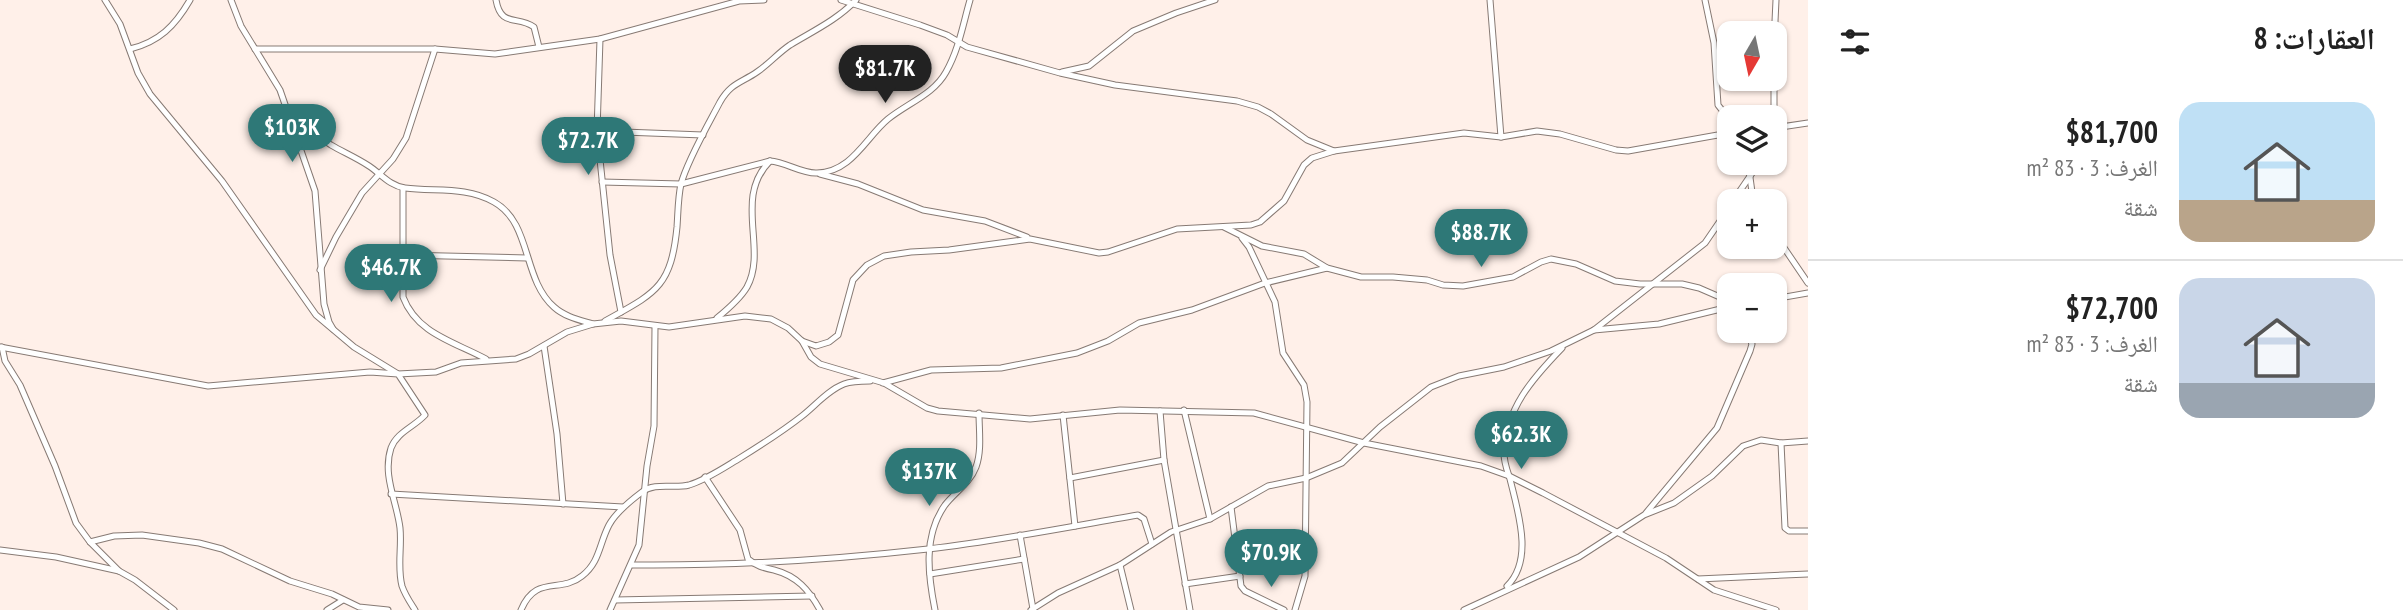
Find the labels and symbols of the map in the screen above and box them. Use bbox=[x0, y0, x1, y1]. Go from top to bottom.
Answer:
north arrow bbox=[1717, 21, 1787, 91]
pin: $81.7K bbox=[828, 46, 942, 105]
pin: $103K bbox=[243, 104, 341, 164]
pin: $72.7K bbox=[531, 118, 645, 177]
pin: $88.7K bbox=[1424, 210, 1538, 269]
pin: $46.7K bbox=[334, 244, 448, 304]
pin: $62.3K bbox=[1464, 412, 1578, 471]
pin: $137K bbox=[880, 448, 978, 508]
pin: $70.9K bbox=[1214, 530, 1328, 589]

